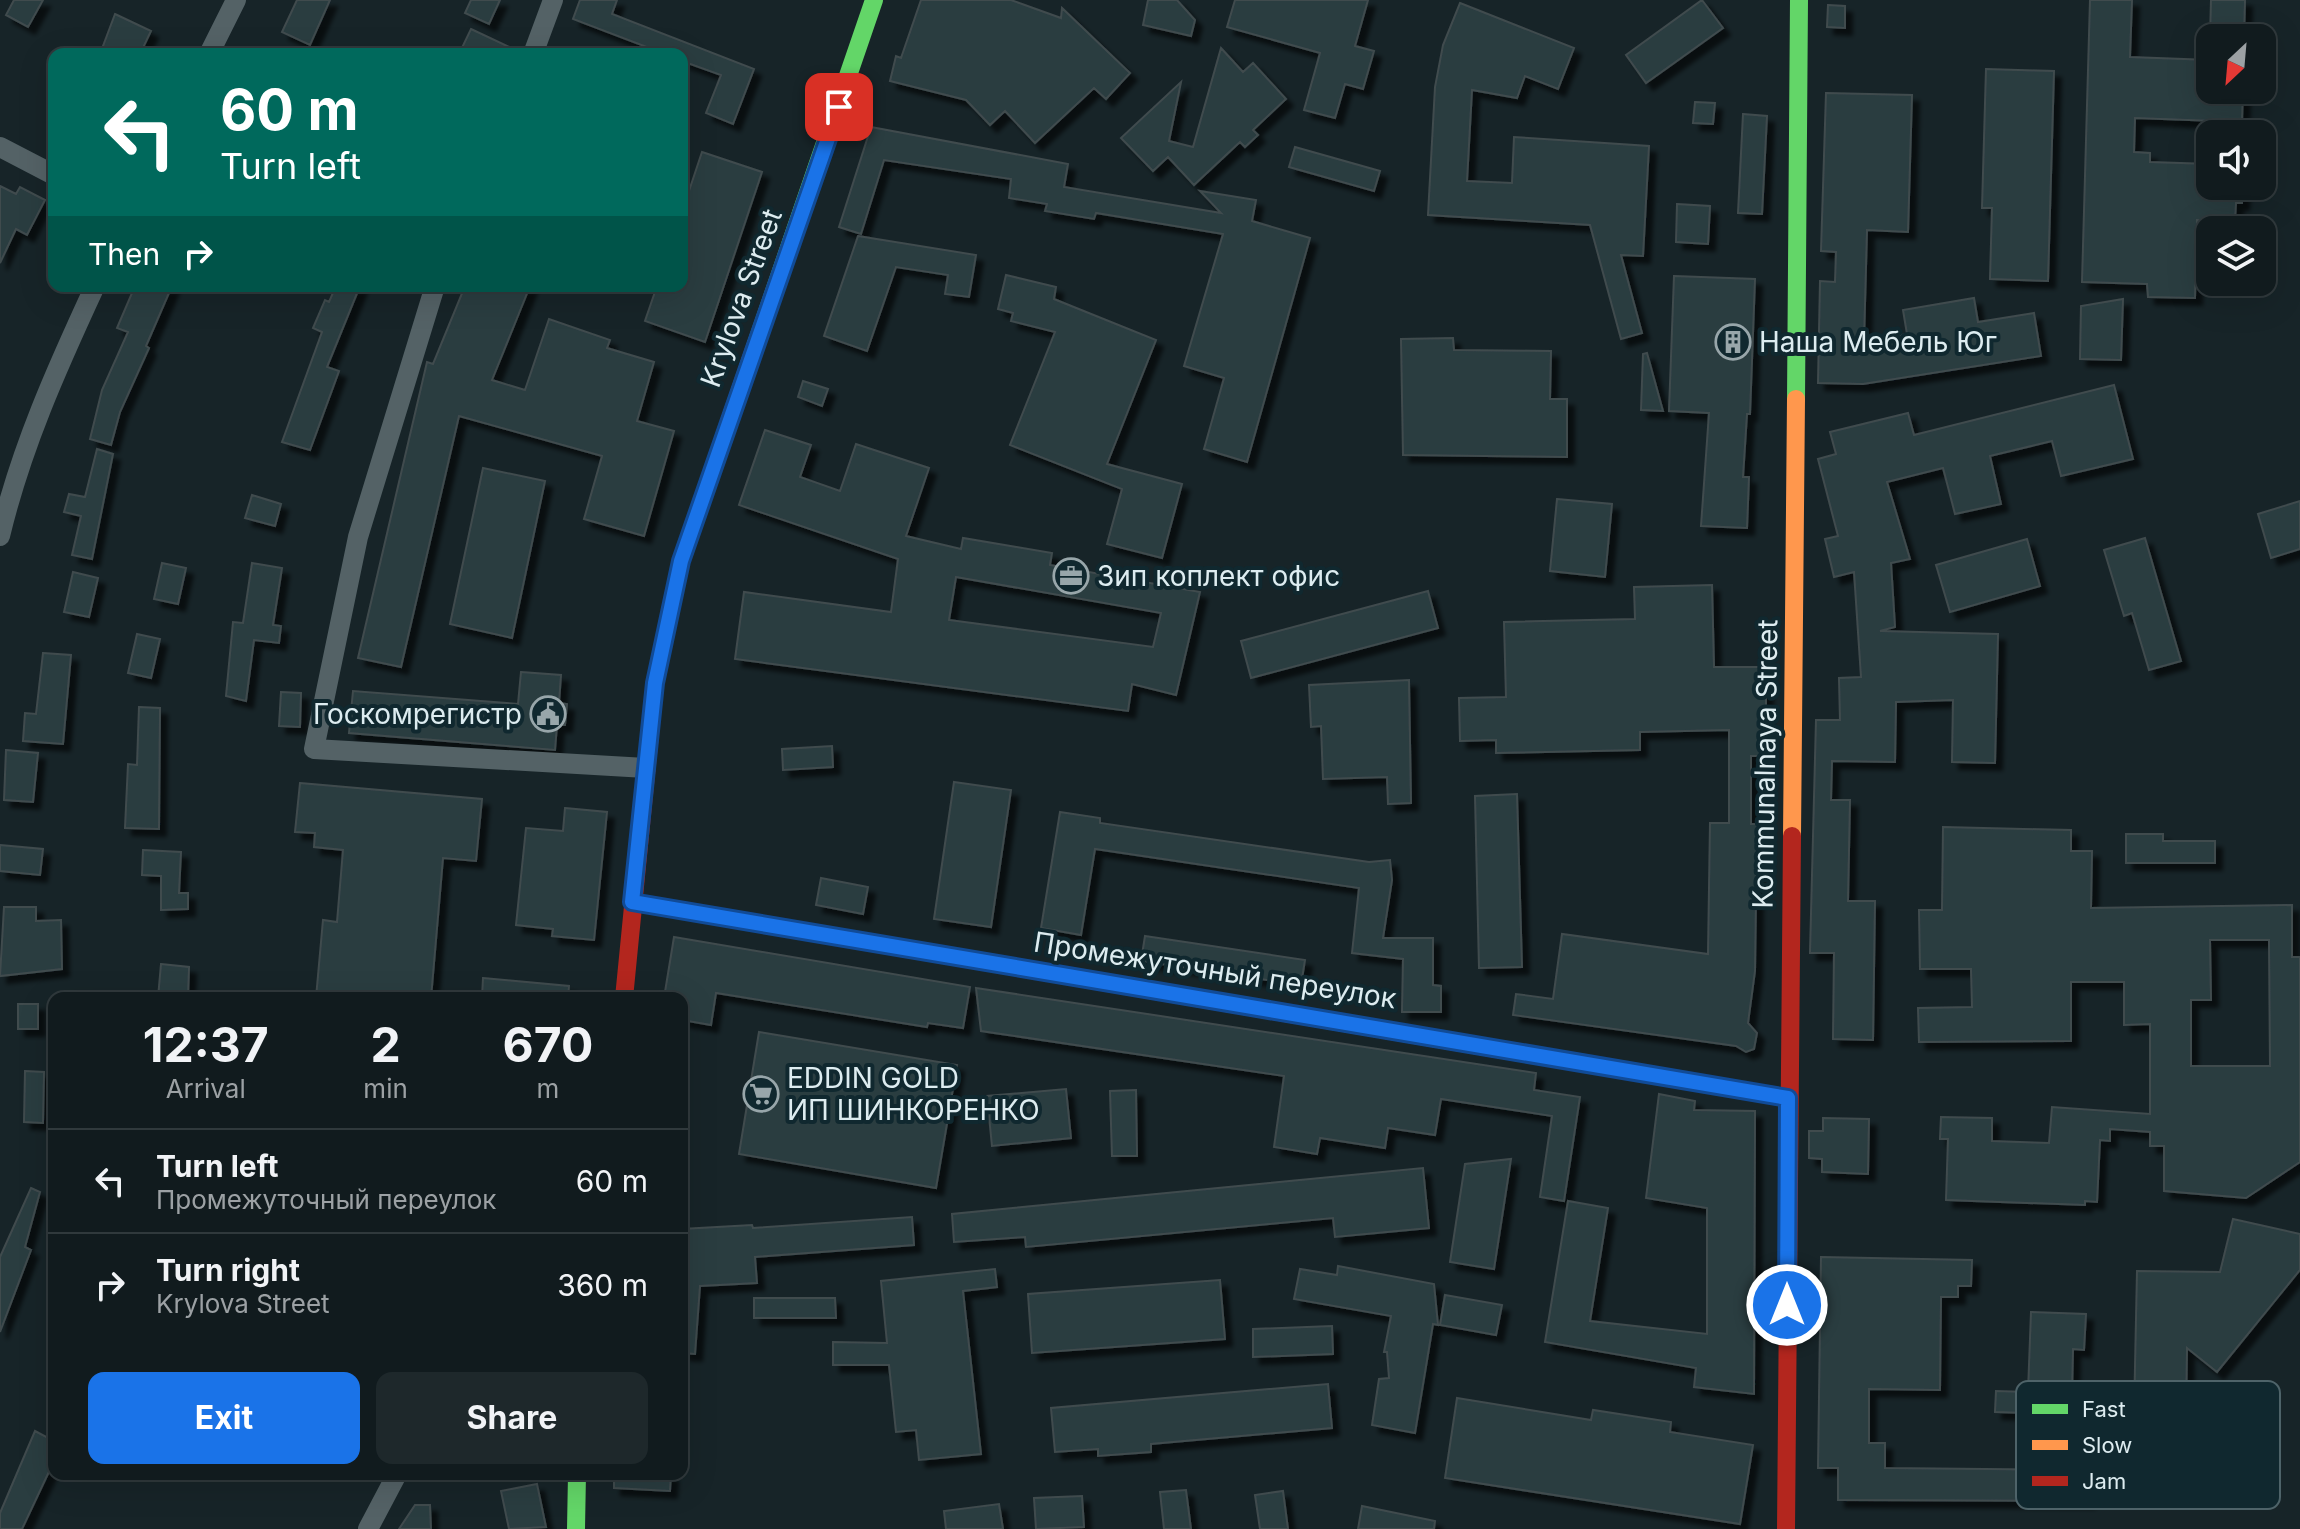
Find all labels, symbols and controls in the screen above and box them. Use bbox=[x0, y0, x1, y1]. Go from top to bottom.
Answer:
north arrow bbox=[2196, 24, 2276, 104]
map controls bbox=[2196, 24, 2276, 296]
pin bbox=[805, 73, 873, 141]
text: 60 m bbox=[220, 76, 359, 144]
icon: left bbox=[88, 80, 192, 184]
icon: arrive bbox=[817, 85, 861, 129]
button: sound bbox=[2196, 120, 2276, 200]
text: Turn left bbox=[220, 144, 361, 188]
street label: Krylova Street bbox=[693, 204, 789, 392]
button: layers bbox=[2196, 216, 2276, 296]
icon: right bbox=[176, 232, 220, 276]
text: Then bbox=[88, 236, 160, 272]
building icon: Наша Мебель Юг bbox=[1714, 323, 1752, 361]
place label: Наша Мебель Юг bbox=[1759, 325, 1997, 359]
office icon: Зип коплект офис bbox=[1052, 557, 1090, 595]
place label: Зип коплект офис bbox=[1097, 559, 1340, 593]
street label: Kommunalnaya Street bbox=[1745, 619, 1785, 909]
public building icon: Госкомрегистр bbox=[529, 695, 567, 733]
place label: Госкомрегистр bbox=[313, 697, 522, 731]
street label: Промежуточный переулок bbox=[1031, 925, 1399, 1015]
text: 12:37 bbox=[143, 1015, 269, 1074]
text: 2 bbox=[370, 1015, 401, 1074]
text: 670 bbox=[503, 1015, 593, 1074]
place label: EDDIN GOLD ИП ШИНКОРЕНКО bbox=[787, 1061, 1040, 1127]
text: Arrival bbox=[166, 1073, 246, 1104]
text: min bbox=[363, 1073, 408, 1104]
text: m bbox=[537, 1073, 559, 1104]
supermarket icon: EDDIN GOLD ИП ШИНКОРЕНКО bbox=[742, 1075, 780, 1113]
text: Turn left bbox=[156, 1148, 278, 1184]
icon: left bbox=[88, 1159, 132, 1203]
text: 60 m bbox=[576, 1163, 648, 1199]
text: Промежуточный переулок bbox=[156, 1184, 496, 1215]
text: Turn right bbox=[156, 1252, 300, 1288]
icon: right bbox=[88, 1263, 132, 1307]
position arrow bbox=[1745, 1263, 1829, 1347]
text: 360 m bbox=[557, 1267, 648, 1303]
text: Krylova Street bbox=[156, 1288, 330, 1319]
button: Exit bbox=[88, 1372, 360, 1464]
button: Share bbox=[376, 1372, 648, 1464]
legend bbox=[2016, 1381, 2280, 1509]
text: Fast bbox=[2082, 1396, 2126, 1422]
text: Slow bbox=[2082, 1432, 2132, 1458]
text: Jam bbox=[2082, 1468, 2126, 1494]

